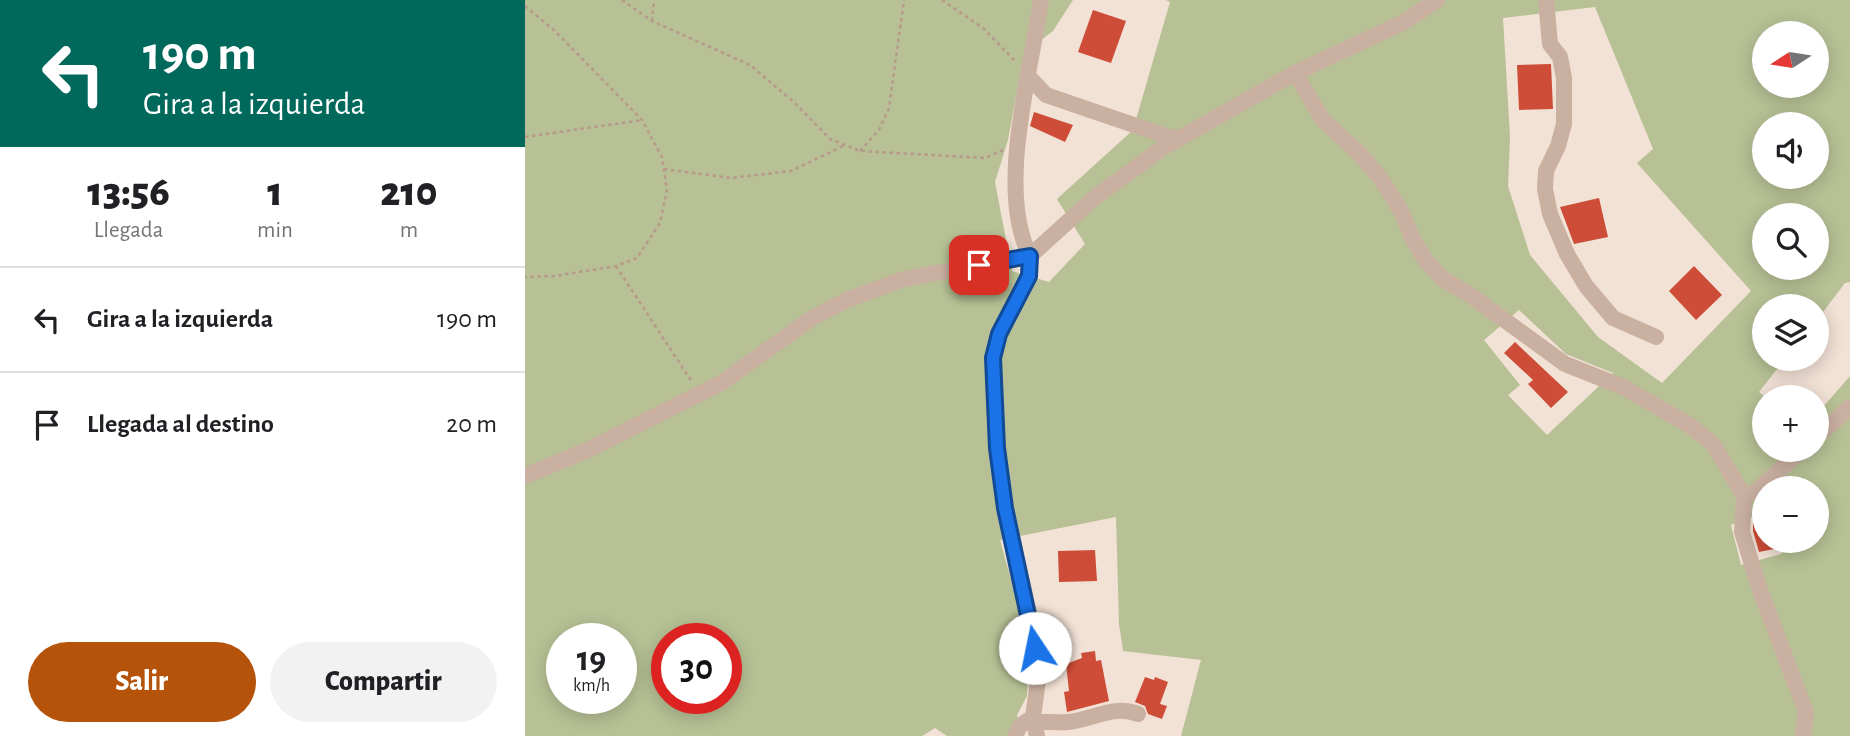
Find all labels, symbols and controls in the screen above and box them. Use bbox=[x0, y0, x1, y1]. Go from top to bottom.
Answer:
north arrow bbox=[1752, 21, 1829, 98]
map controls bbox=[1752, 21, 1829, 553]
icon: left bbox=[28, 28, 119, 119]
text: 190 m bbox=[143, 30, 257, 79]
text: Gira a la izquierda bbox=[143, 88, 365, 120]
button: sound bbox=[1752, 112, 1829, 189]
text: 13:56 bbox=[87, 171, 170, 213]
text: 1 bbox=[267, 171, 283, 213]
text: 210 bbox=[380, 171, 438, 213]
button: search bbox=[1752, 203, 1829, 280]
text: Llegada bbox=[94, 219, 163, 242]
text: min bbox=[257, 219, 293, 242]
text: m bbox=[400, 219, 418, 242]
pin bbox=[949, 235, 1009, 295]
icon: arrive bbox=[960, 246, 998, 284]
button: layers bbox=[1752, 294, 1829, 371]
icon: left bbox=[28, 301, 66, 339]
text: Gira a la izquierda bbox=[87, 306, 273, 332]
text: 190 m bbox=[437, 306, 497, 332]
button: + bbox=[1752, 385, 1829, 462]
icon: arrive bbox=[28, 406, 66, 444]
text: Llegada al destino bbox=[87, 411, 274, 437]
text: 20 m bbox=[446, 411, 497, 437]
button: − bbox=[1752, 476, 1829, 553]
position arrow bbox=[998, 611, 1072, 685]
speed limit sign: 30 bbox=[651, 623, 742, 714]
button: Salir bbox=[28, 642, 256, 722]
button: Compartir bbox=[270, 642, 497, 722]
text: 19 bbox=[577, 642, 606, 677]
text: km/h bbox=[573, 677, 610, 695]

